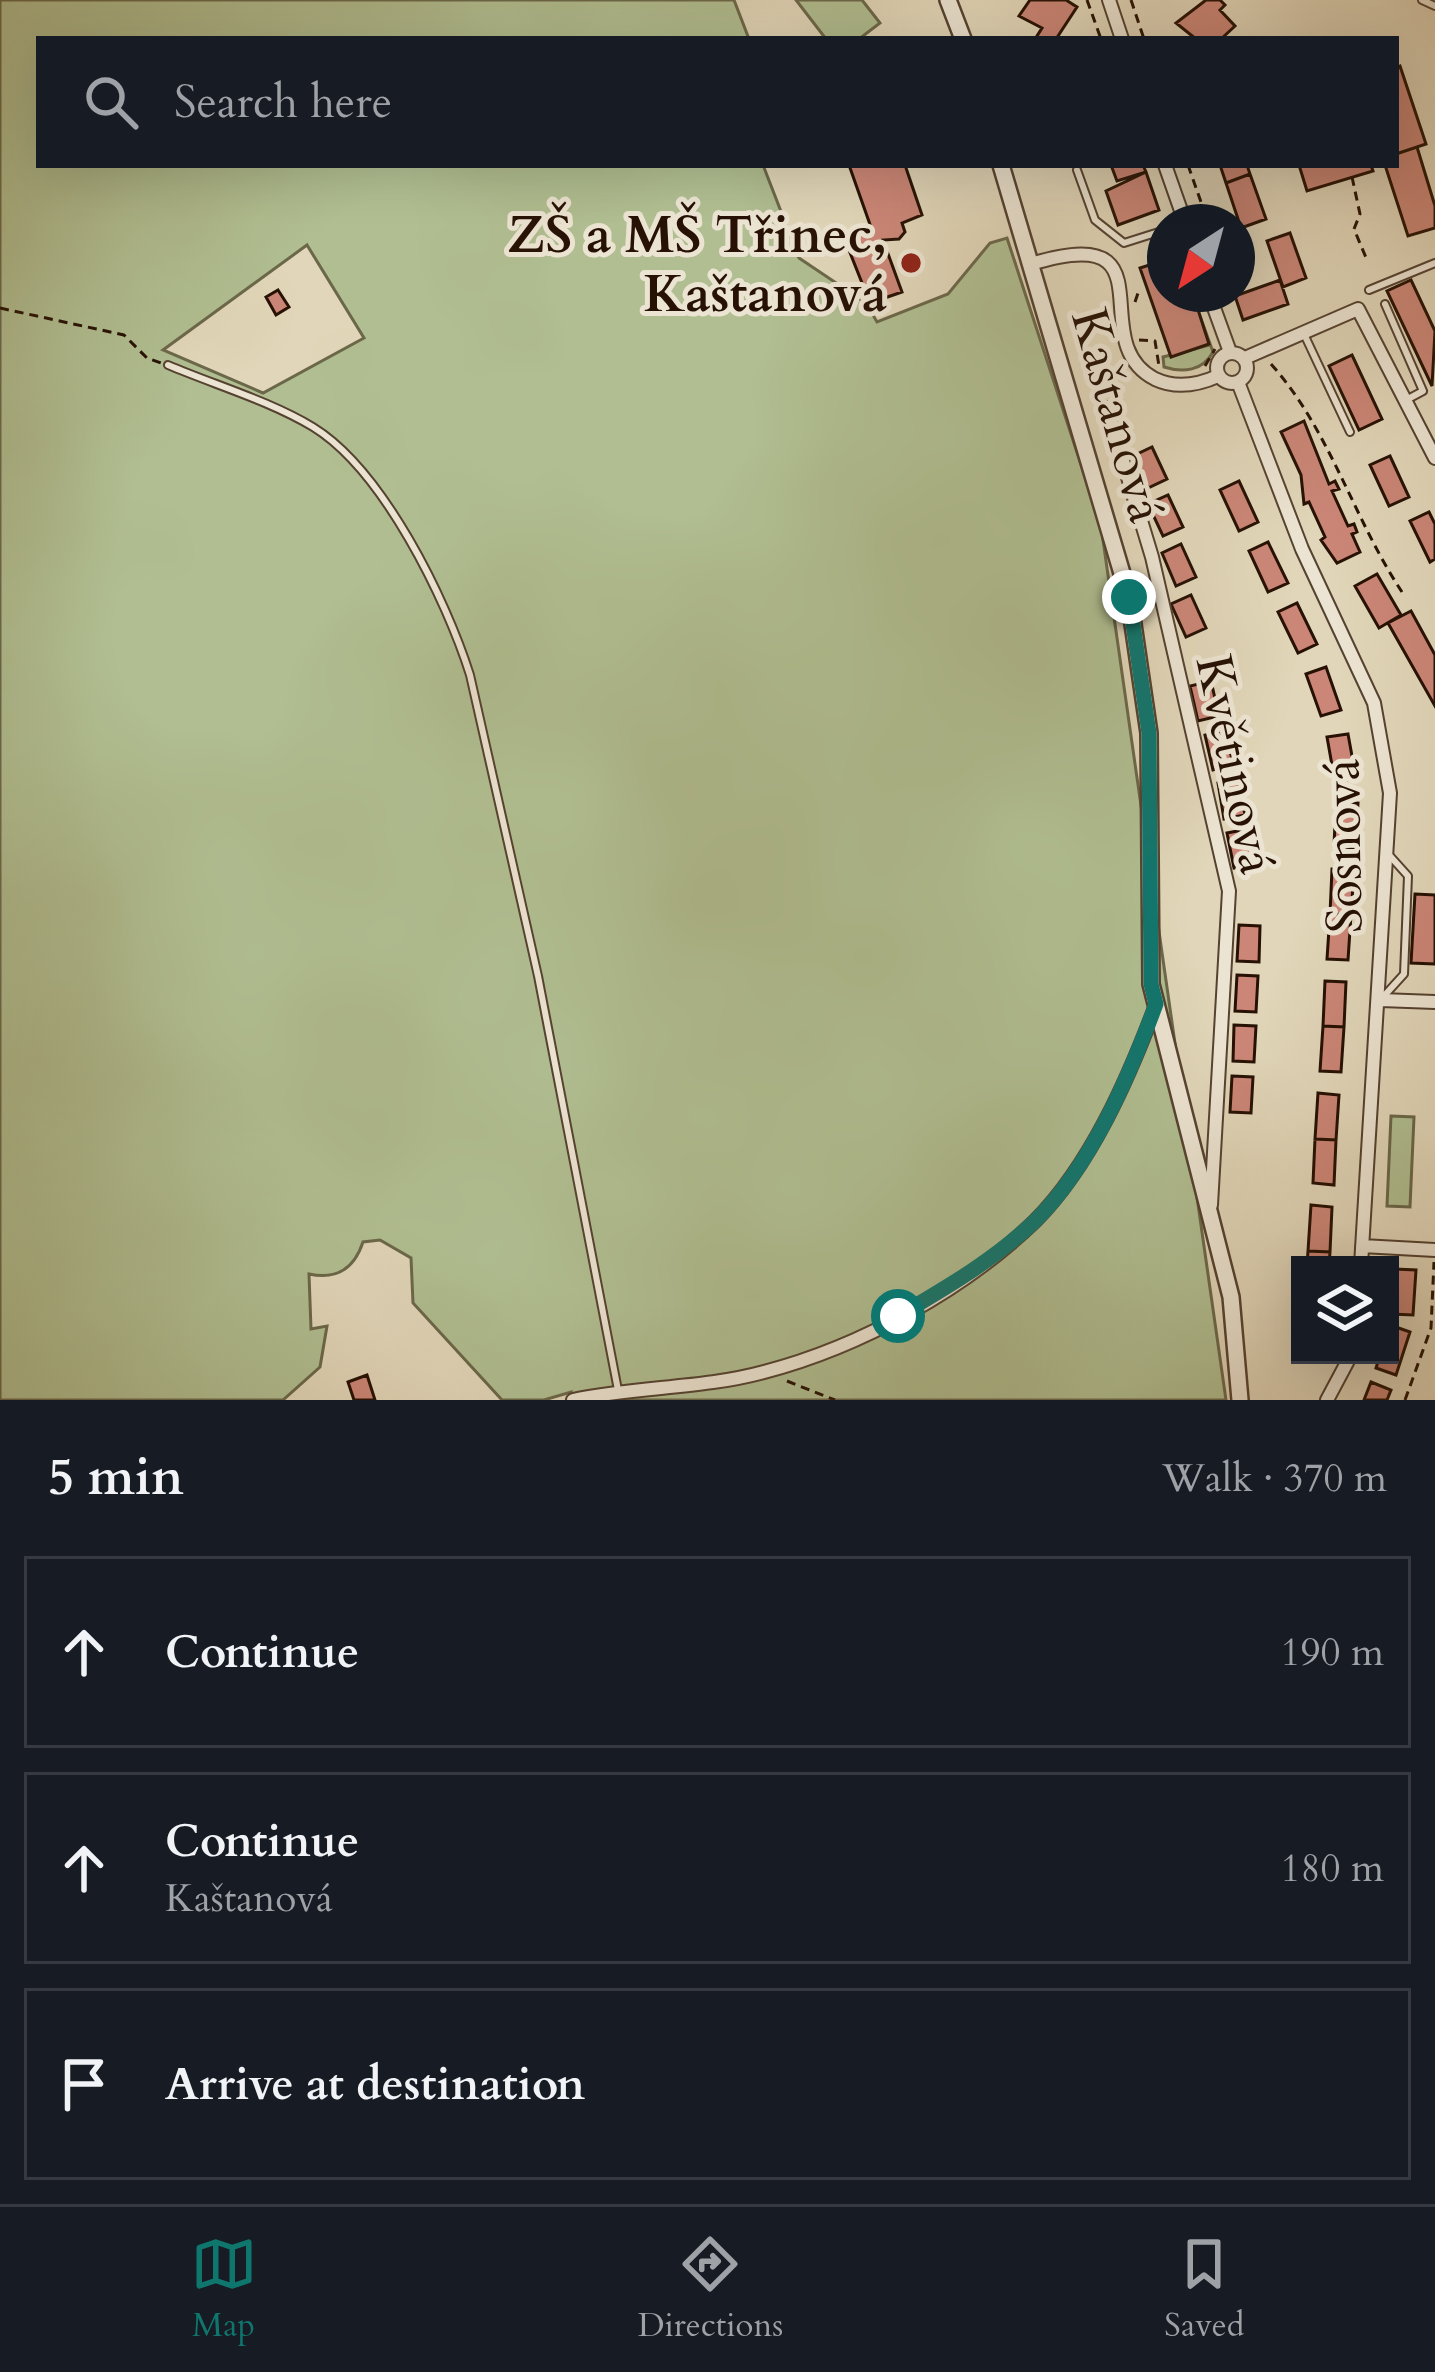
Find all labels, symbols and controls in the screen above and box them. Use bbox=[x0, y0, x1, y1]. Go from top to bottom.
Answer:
search box bbox=[36, 36, 1399, 168]
icon: search bbox=[78, 69, 144, 135]
text: Search here bbox=[174, 72, 392, 133]
place label: ZŠ a MŠ Třinec, Kaštanová bbox=[507, 201, 887, 330]
north arrow bbox=[1147, 204, 1255, 312]
marker: ZŠ a MŠ Třinec, Kaštanová bbox=[898, 250, 924, 276]
street label: Kaštanová bbox=[1053, 300, 1181, 531]
route end bbox=[1102, 570, 1156, 624]
street label: Květinová bbox=[1178, 649, 1292, 880]
street label: Sosnová bbox=[1307, 758, 1381, 934]
map controls bbox=[1291, 1256, 1399, 1364]
button: layers bbox=[1291, 1256, 1399, 1364]
route start bbox=[871, 1289, 925, 1343]
text: 5 min bbox=[48, 1443, 184, 1513]
text: Walk · 370 m bbox=[1162, 1452, 1387, 1505]
icon: ahead bbox=[51, 1619, 117, 1685]
text: Continue bbox=[165, 1622, 359, 1683]
text: 190 m bbox=[1281, 1626, 1384, 1679]
text: Continue bbox=[165, 1811, 359, 1872]
icon: ahead bbox=[51, 1835, 117, 1901]
text: 180 m bbox=[1281, 1842, 1384, 1895]
text: Kaštanová bbox=[165, 1872, 333, 1925]
icon: arrive bbox=[51, 2051, 117, 2117]
text: Arrive at destination bbox=[165, 2054, 585, 2115]
tab: Map bbox=[191, 2231, 257, 2348]
tab: Directions bbox=[638, 2231, 783, 2348]
tab: Saved bbox=[1164, 2231, 1244, 2348]

